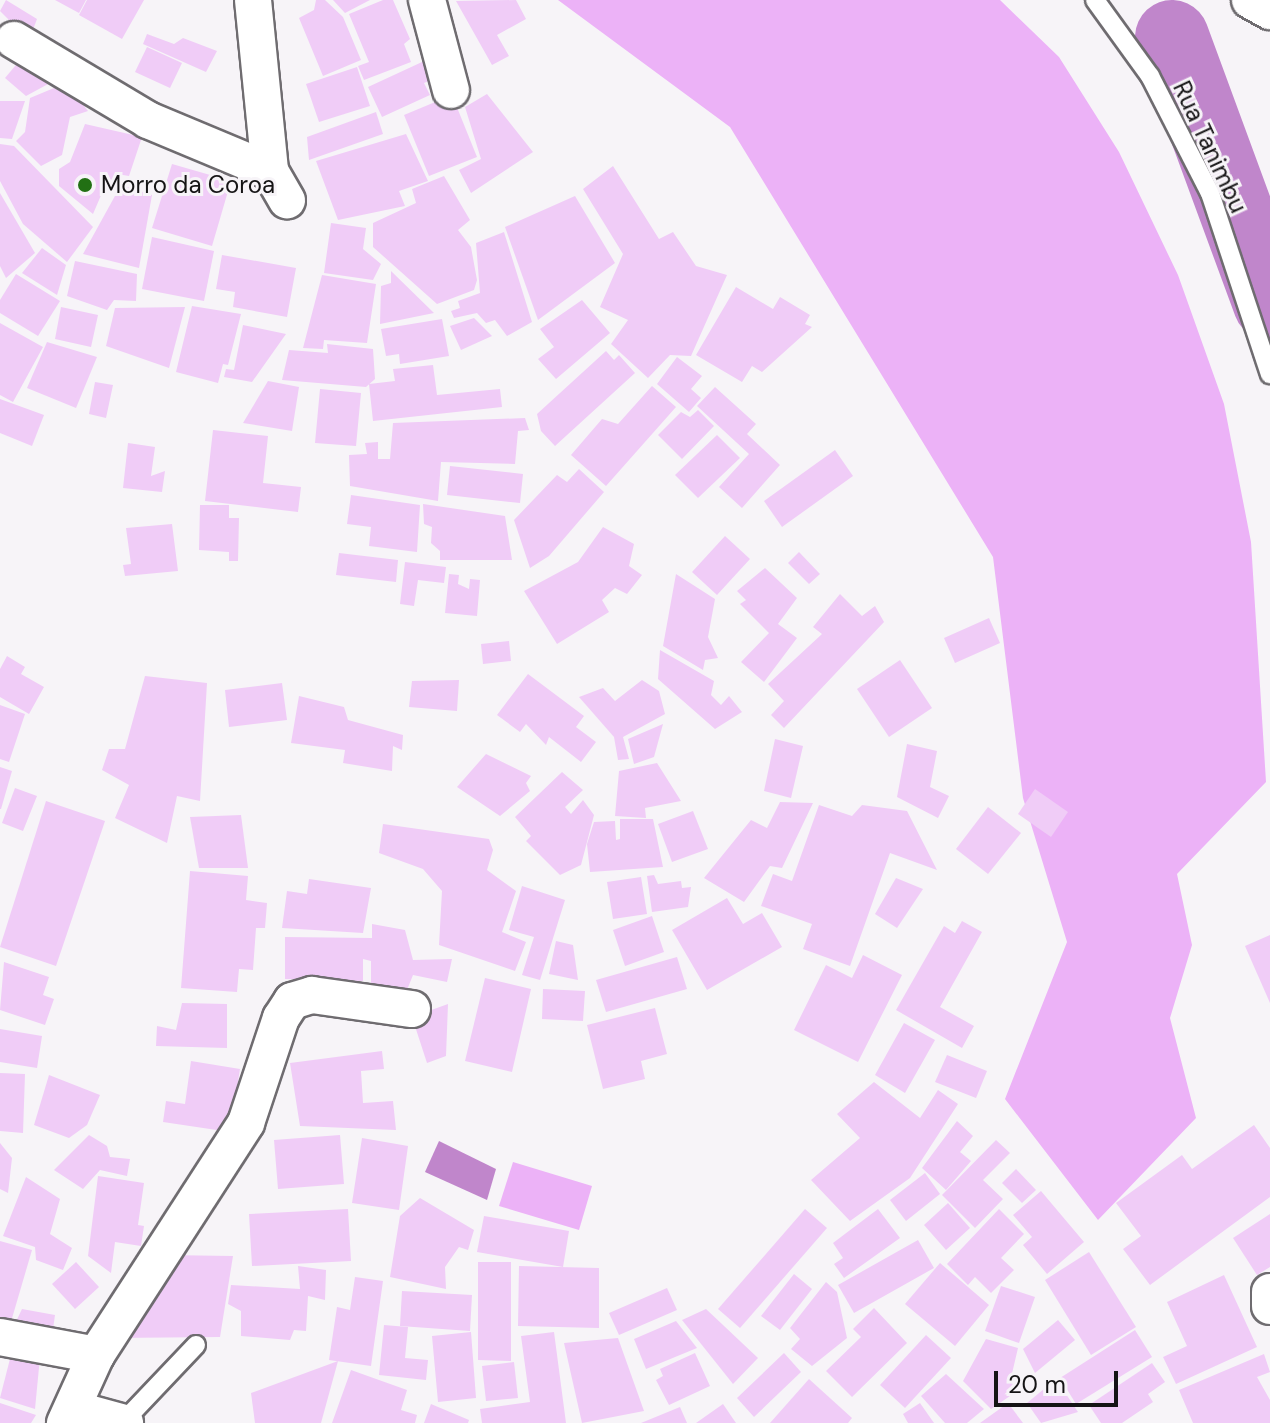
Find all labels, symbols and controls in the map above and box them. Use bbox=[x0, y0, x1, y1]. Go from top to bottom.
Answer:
street label: Rua Tanimbu bbox=[1167, 77, 1253, 217]
place label: Morro da Coroa bbox=[101, 171, 275, 199]
marker: Morro da Coroa bbox=[76, 176, 94, 194]
scale bar bbox=[998, 1355, 1122, 1405]
text: 20 m bbox=[1008, 1369, 1066, 1400]

